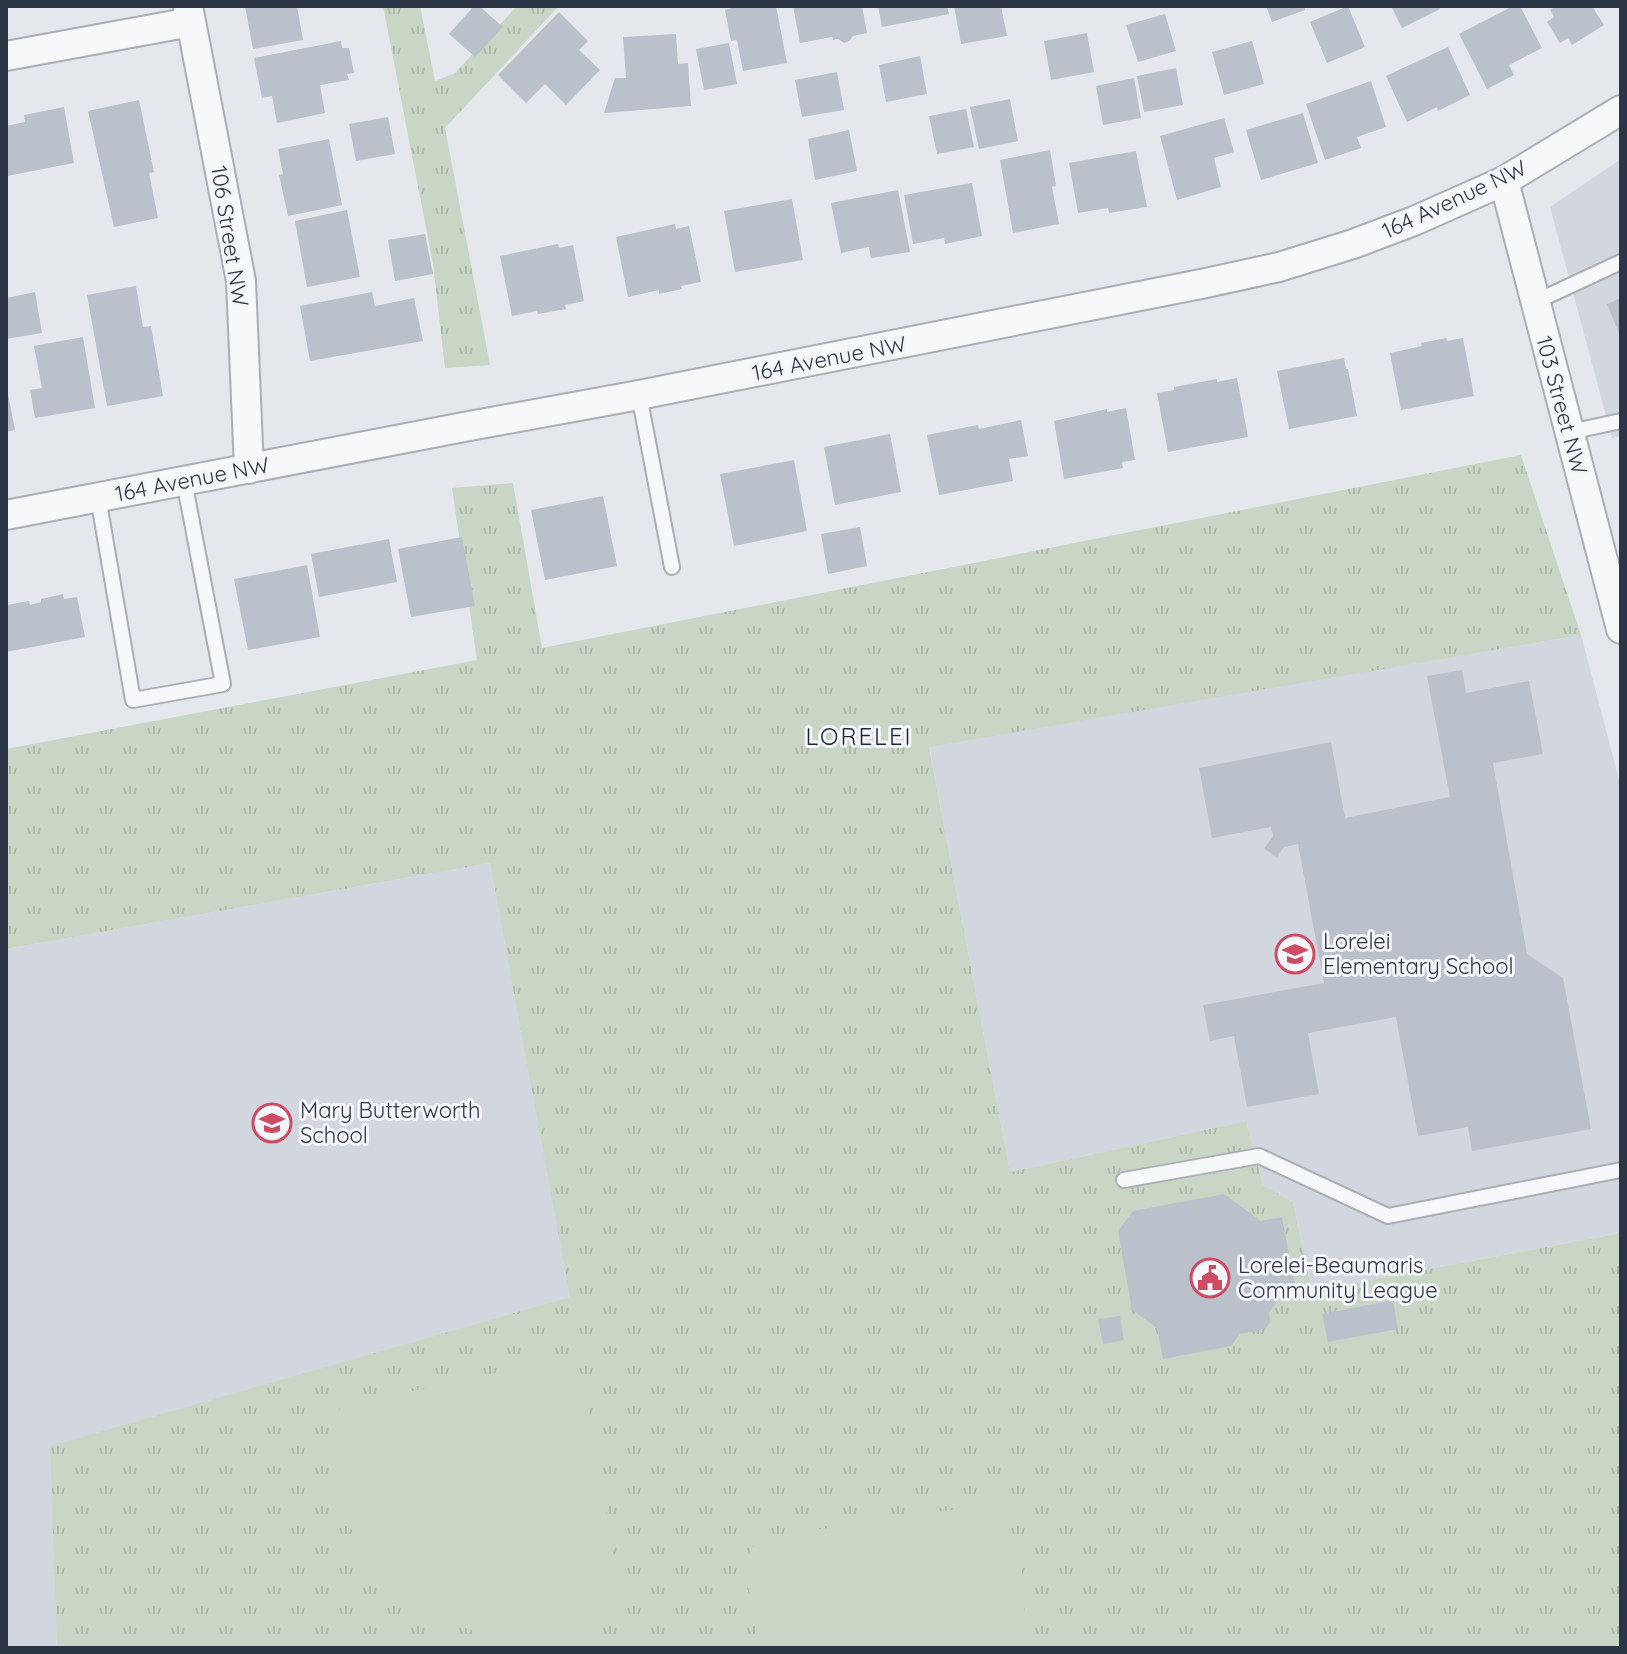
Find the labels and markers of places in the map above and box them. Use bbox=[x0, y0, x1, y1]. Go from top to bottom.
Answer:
place label: Lorelei Elementary School bbox=[1323, 927, 1514, 980]
school or university icon: Lorelei Elementary School bbox=[1274, 933, 1316, 975]
place label: Mary Butterworth School bbox=[300, 1096, 480, 1149]
school or university icon: Mary Butterworth School bbox=[251, 1102, 293, 1144]
place label: Lorelei-Beaumaris Community League bbox=[1238, 1251, 1438, 1304]
public building icon: Lorelei-Beaumaris Community League bbox=[1189, 1257, 1231, 1299]

